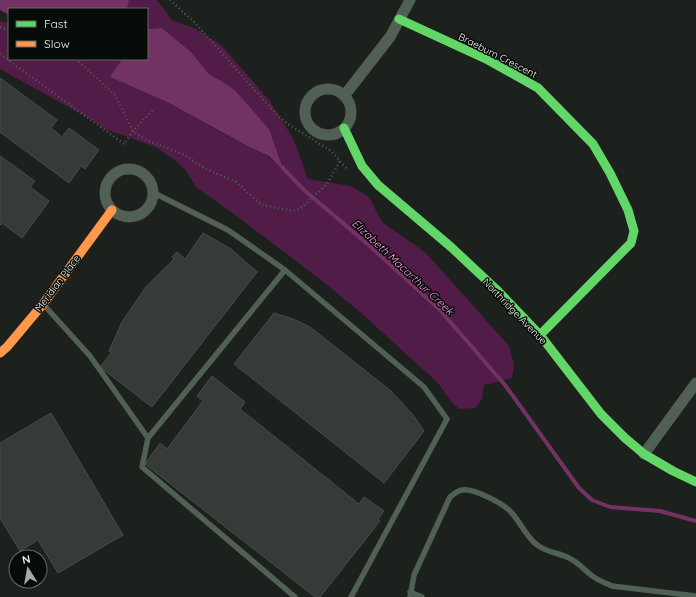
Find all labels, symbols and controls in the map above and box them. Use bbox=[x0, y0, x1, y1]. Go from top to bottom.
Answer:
legend bbox=[8, 8, 148, 60]
text: Fast bbox=[44, 16, 68, 31]
street label: Braeburn Crescent bbox=[456, 30, 540, 81]
text: Slow bbox=[44, 36, 70, 51]
water label: Elizabeth Macarthur Creek bbox=[349, 216, 458, 319]
street label: Meridian Place bbox=[32, 252, 83, 314]
street label: Northridge Avenue bbox=[480, 276, 550, 347]
north arrow bbox=[8, 549, 48, 589]
text: N bbox=[21, 552, 31, 567]

